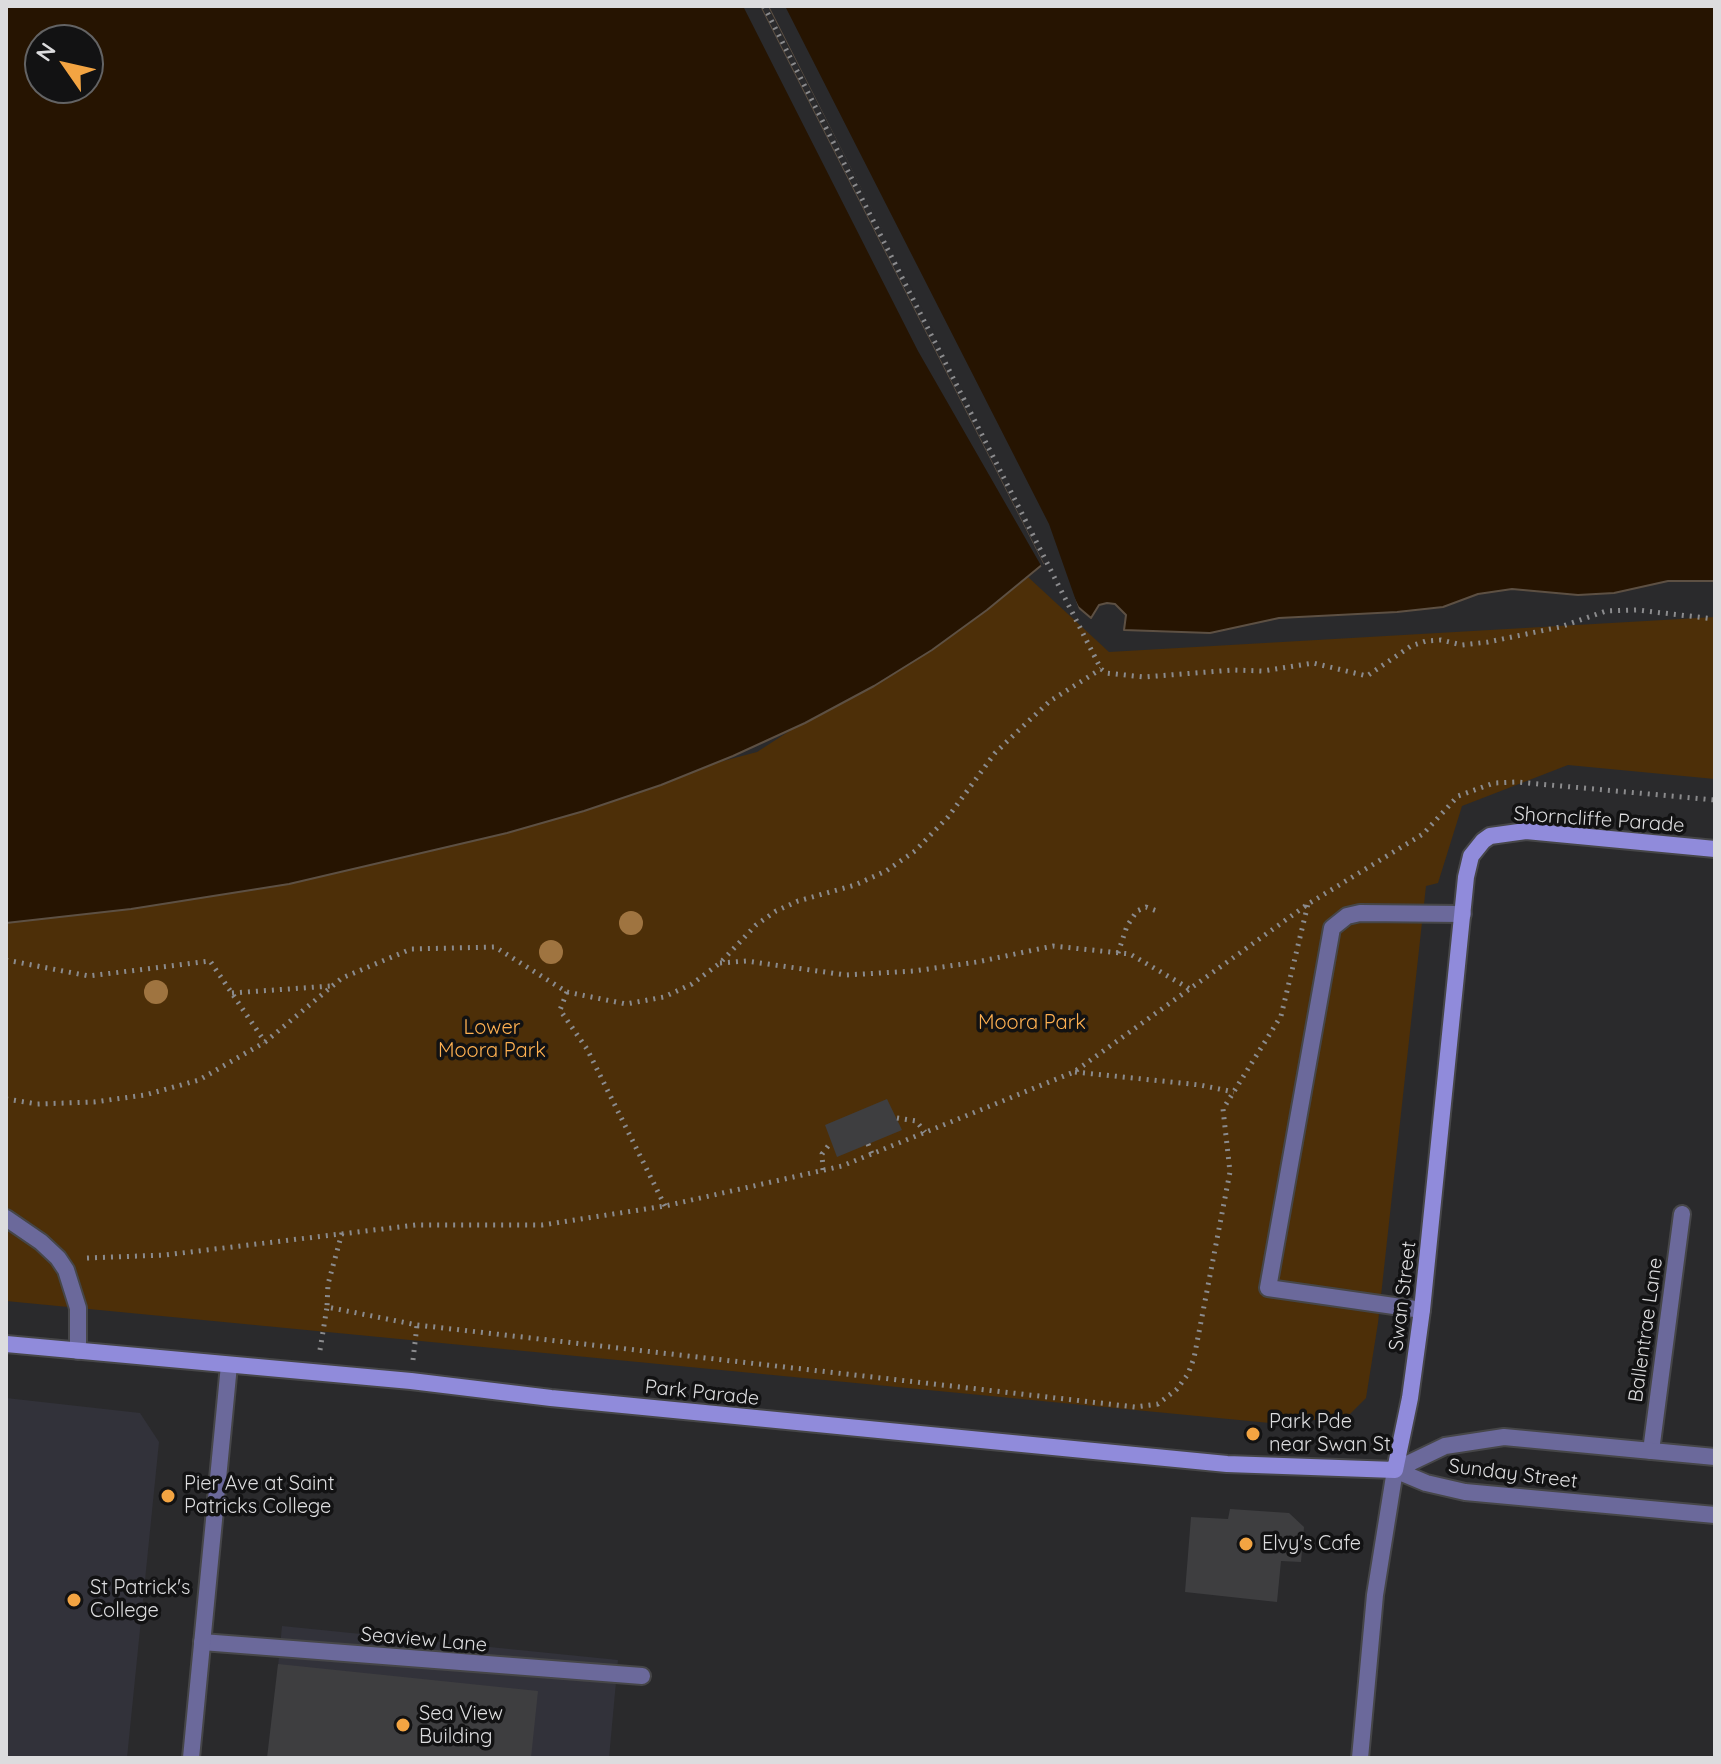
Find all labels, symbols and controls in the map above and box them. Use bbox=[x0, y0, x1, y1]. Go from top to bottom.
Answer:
north arrow bbox=[24, 24, 104, 104]
text: N bbox=[30, 37, 62, 66]
street label: Shorncliffe Parade bbox=[1513, 802, 1685, 838]
park label: Moora Park bbox=[978, 1011, 1086, 1035]
park label: Lower Moora Park bbox=[438, 1016, 546, 1063]
street label: Swan Street bbox=[1384, 1240, 1422, 1352]
street label: Ballentrae Lane bbox=[1624, 1256, 1668, 1404]
street label: Park Parade bbox=[644, 1375, 760, 1411]
place label: Park Pde near Swan St bbox=[1269, 1410, 1391, 1457]
marker: Park Pde near Swan St bbox=[1244, 1425, 1262, 1443]
street label: Sunday Street bbox=[1447, 1454, 1579, 1494]
place label: Pier Ave at Saint Patricks College bbox=[184, 1472, 335, 1519]
marker: Pier Ave at Saint Patricks College bbox=[159, 1487, 177, 1505]
place label: Elvy's Cafe bbox=[1262, 1532, 1361, 1556]
marker: Elvy's Cafe bbox=[1237, 1535, 1255, 1553]
place label: St Patrick's College bbox=[90, 1576, 190, 1623]
marker: St Patrick's College bbox=[65, 1591, 83, 1609]
street label: Seaview Lane bbox=[360, 1623, 488, 1657]
place label: Sea View Building bbox=[419, 1702, 503, 1749]
marker: Sea View Building bbox=[394, 1716, 412, 1734]

